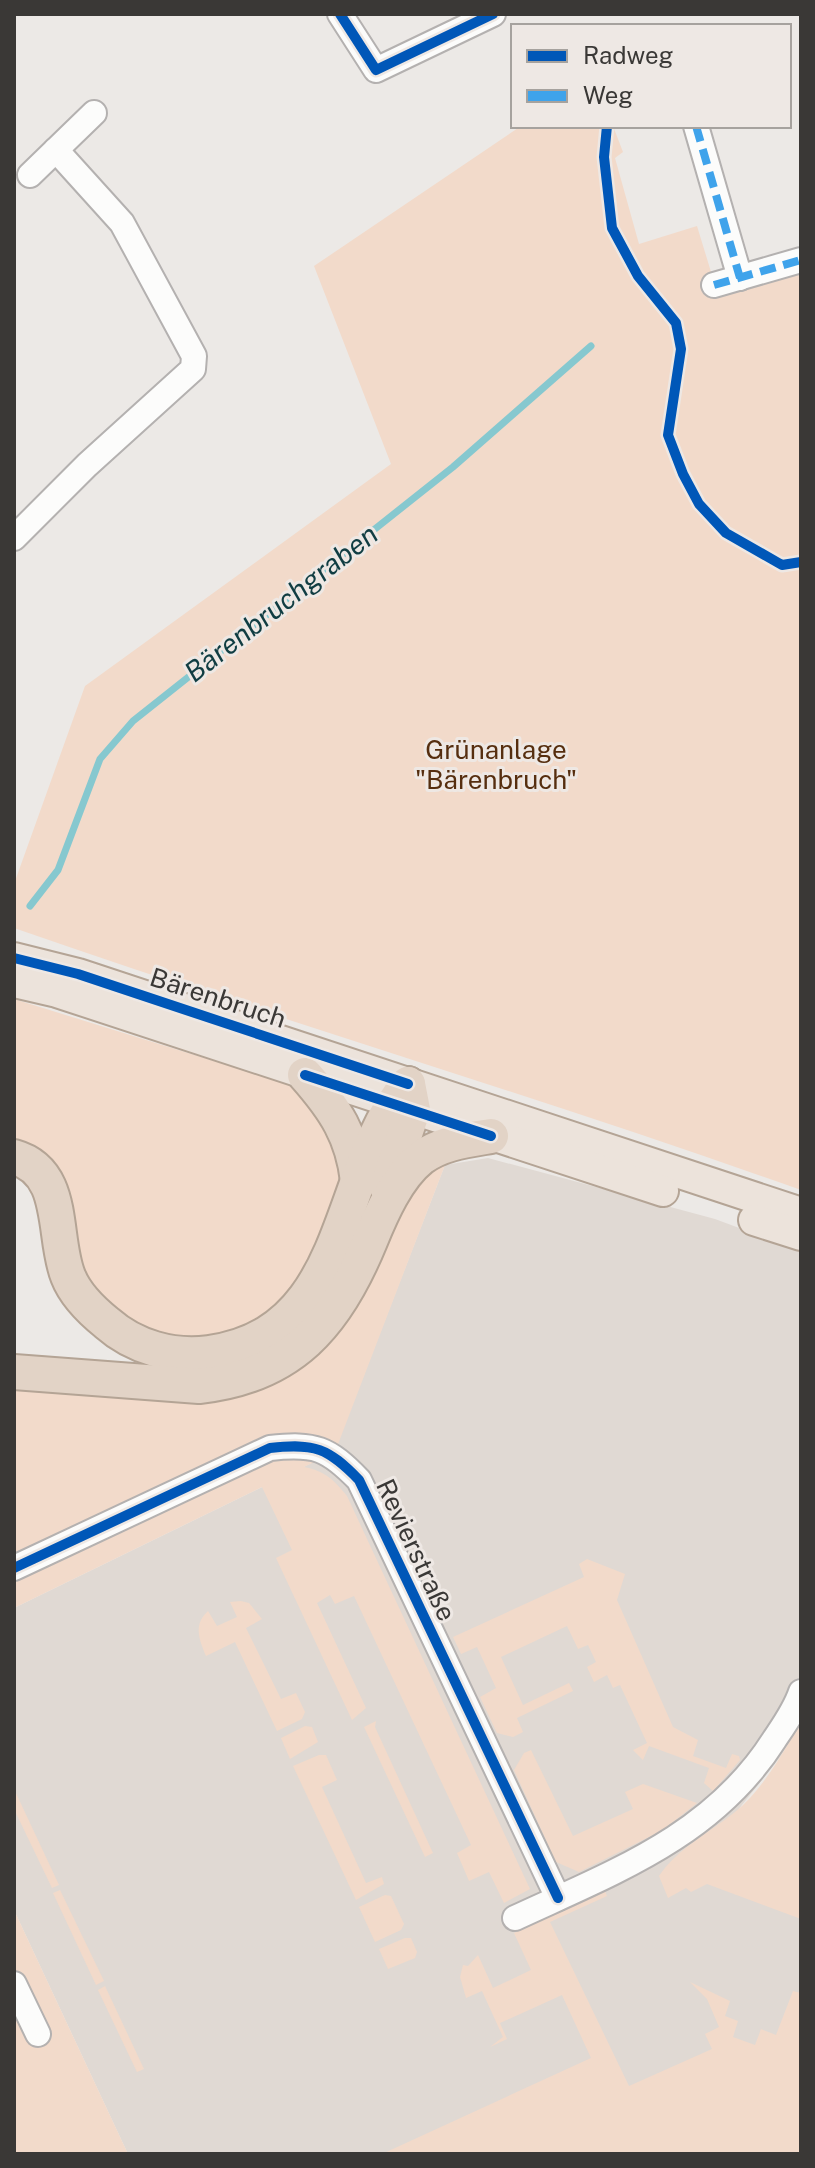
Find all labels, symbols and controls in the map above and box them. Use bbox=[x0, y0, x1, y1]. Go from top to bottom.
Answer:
legend bbox=[511, 24, 791, 128]
text: Radweg bbox=[583, 41, 674, 69]
text: Weg bbox=[583, 81, 633, 109]
water label: Bärenbruchgraben bbox=[178, 517, 384, 688]
park label: Grünanlage "Bärenbruch" bbox=[415, 734, 577, 795]
street label: Bärenbruch bbox=[146, 961, 290, 1034]
street label: Revierstraße bbox=[370, 1474, 463, 1626]

